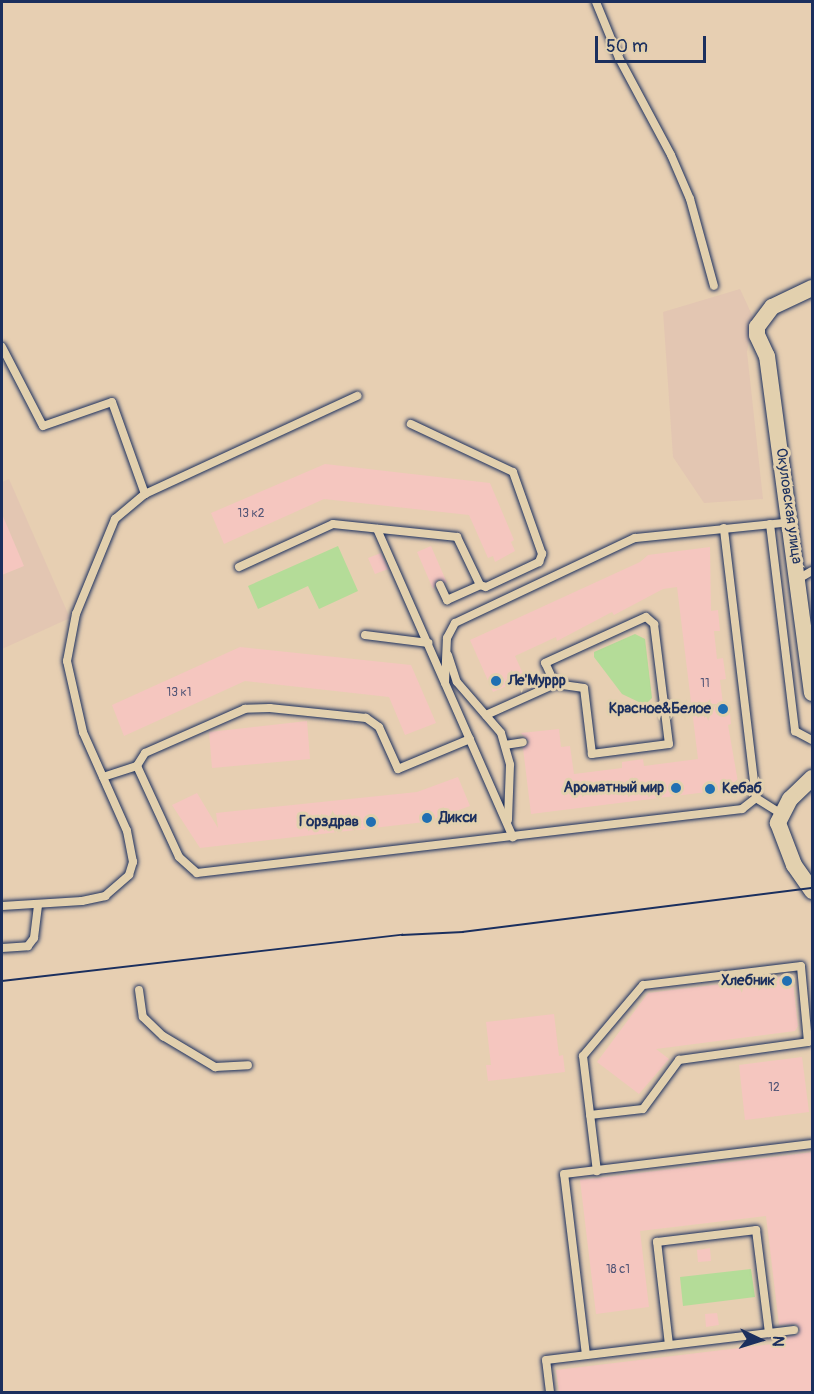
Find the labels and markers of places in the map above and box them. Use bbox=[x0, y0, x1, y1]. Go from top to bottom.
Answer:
place label: Ле'Муррр bbox=[508, 672, 566, 690]
marker: Ле'Муррр bbox=[489, 674, 503, 688]
place label: Красное&Белое bbox=[609, 700, 711, 718]
marker: Красное&Белое bbox=[716, 702, 730, 716]
place label: Ароматный мир bbox=[564, 779, 664, 797]
place label: Кебаб bbox=[722, 780, 762, 798]
marker: Ароматный мир bbox=[669, 781, 683, 795]
marker: Кебаб bbox=[703, 782, 717, 796]
place label: Дикси bbox=[439, 809, 477, 827]
marker: Дикси bbox=[420, 811, 434, 825]
place label: Горздрав bbox=[299, 813, 359, 831]
marker: Горздрав bbox=[364, 815, 378, 829]
place label: Хлебник bbox=[721, 972, 775, 990]
marker: Хлебник bbox=[780, 974, 794, 988]

